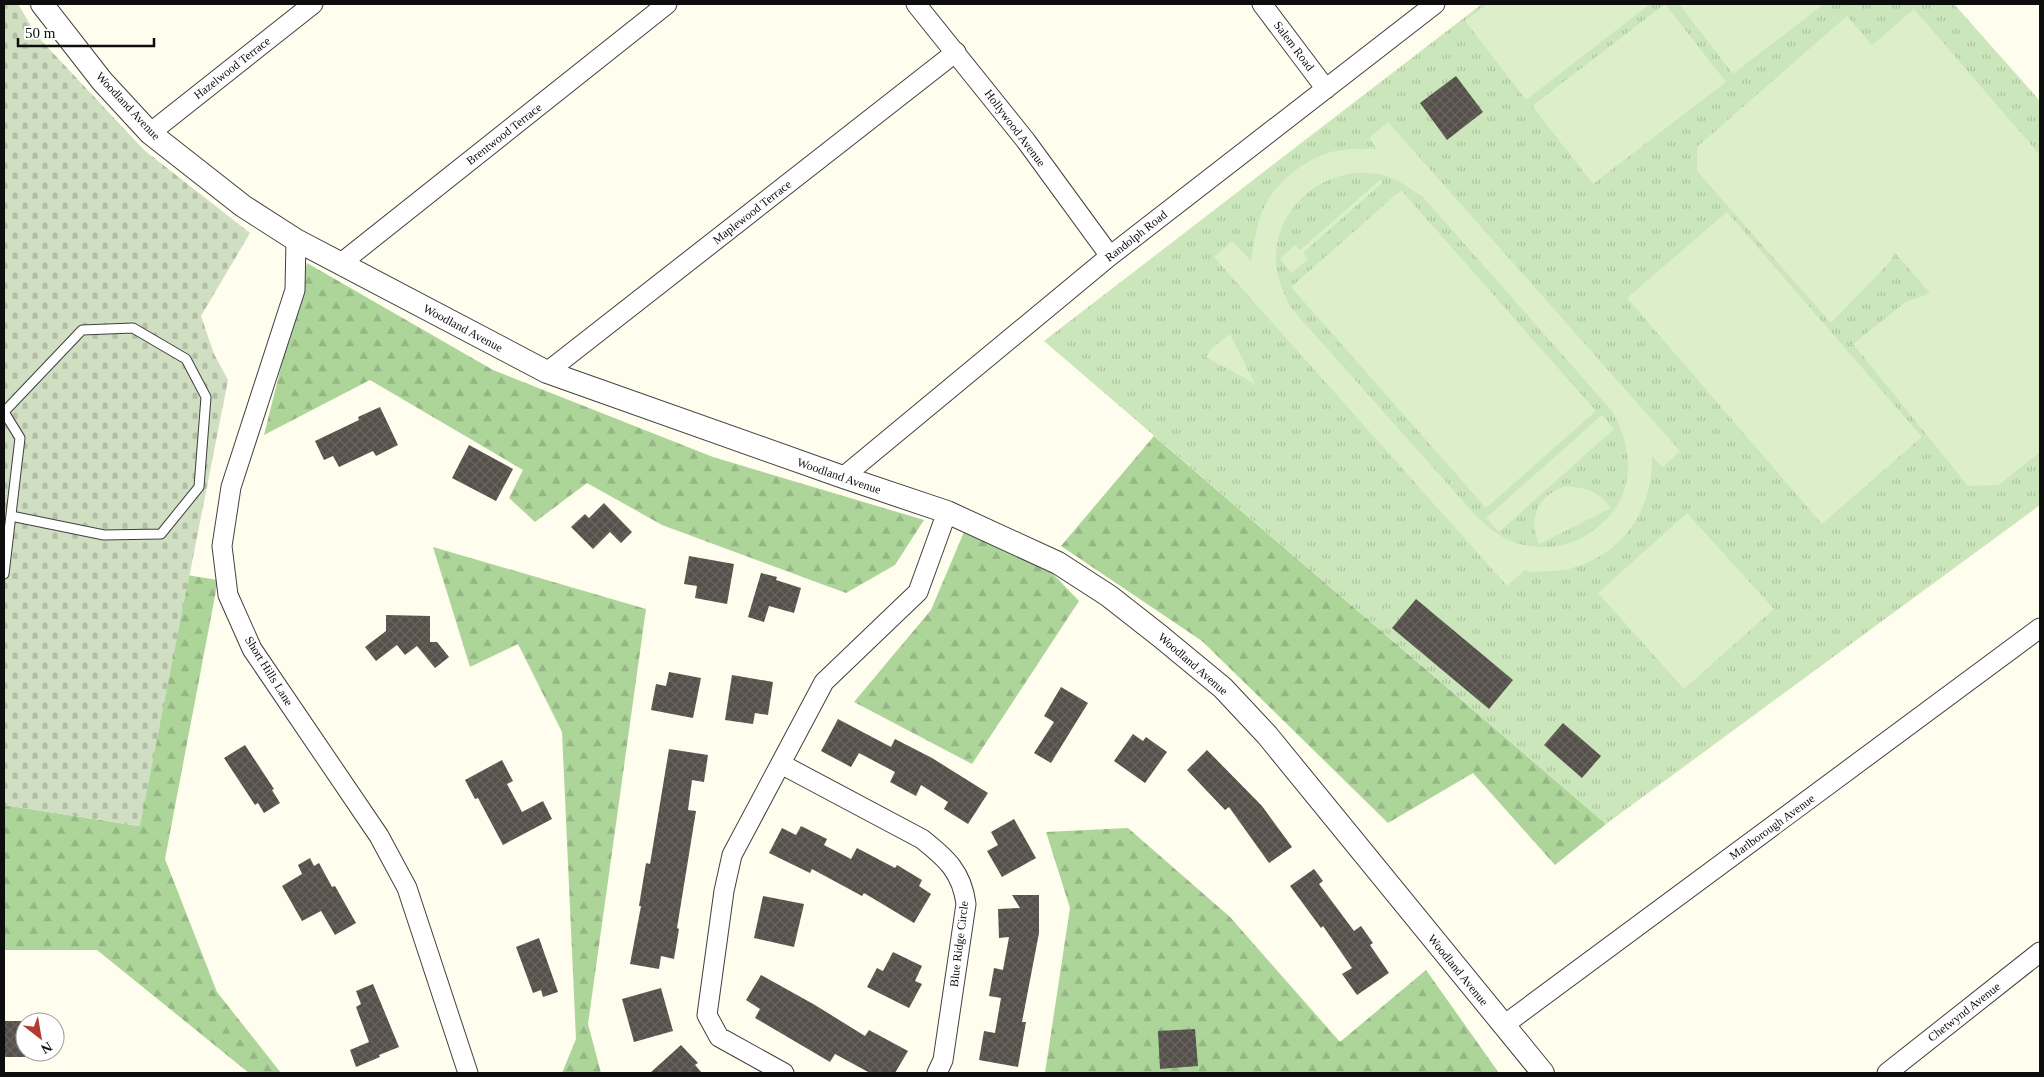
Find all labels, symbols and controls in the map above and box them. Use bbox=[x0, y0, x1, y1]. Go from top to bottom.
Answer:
scale bar bbox=[18, 15, 154, 47]
street label: Salem Road bbox=[1271, 18, 1317, 74]
text: 50 m bbox=[25, 25, 56, 41]
street label: Hazelwood Terrace bbox=[191, 34, 273, 102]
street label: Woodland Avenue bbox=[93, 69, 163, 143]
street label: Hollywood Avenue bbox=[981, 87, 1049, 169]
street label: Brentwood Terrace bbox=[463, 100, 545, 168]
street label: Maplewood Terrace bbox=[710, 177, 794, 247]
street label: Randolph Road bbox=[1102, 207, 1170, 265]
street label: Woodland Avenue bbox=[421, 301, 505, 355]
street label: Woodland Avenue bbox=[795, 455, 883, 497]
street label: Woodland Avenue bbox=[1155, 630, 1231, 698]
street label: Short Hills Lane bbox=[242, 634, 296, 708]
street label: Marlborough Avenue bbox=[1727, 791, 1817, 863]
street label: Blue Ridge Circle bbox=[947, 900, 971, 988]
street label: Woodland Avenue bbox=[1425, 931, 1491, 1009]
street label: Chetwynd Avenue bbox=[1925, 979, 2003, 1045]
north arrow bbox=[15, 1012, 65, 1062]
text: N bbox=[38, 1039, 55, 1057]

